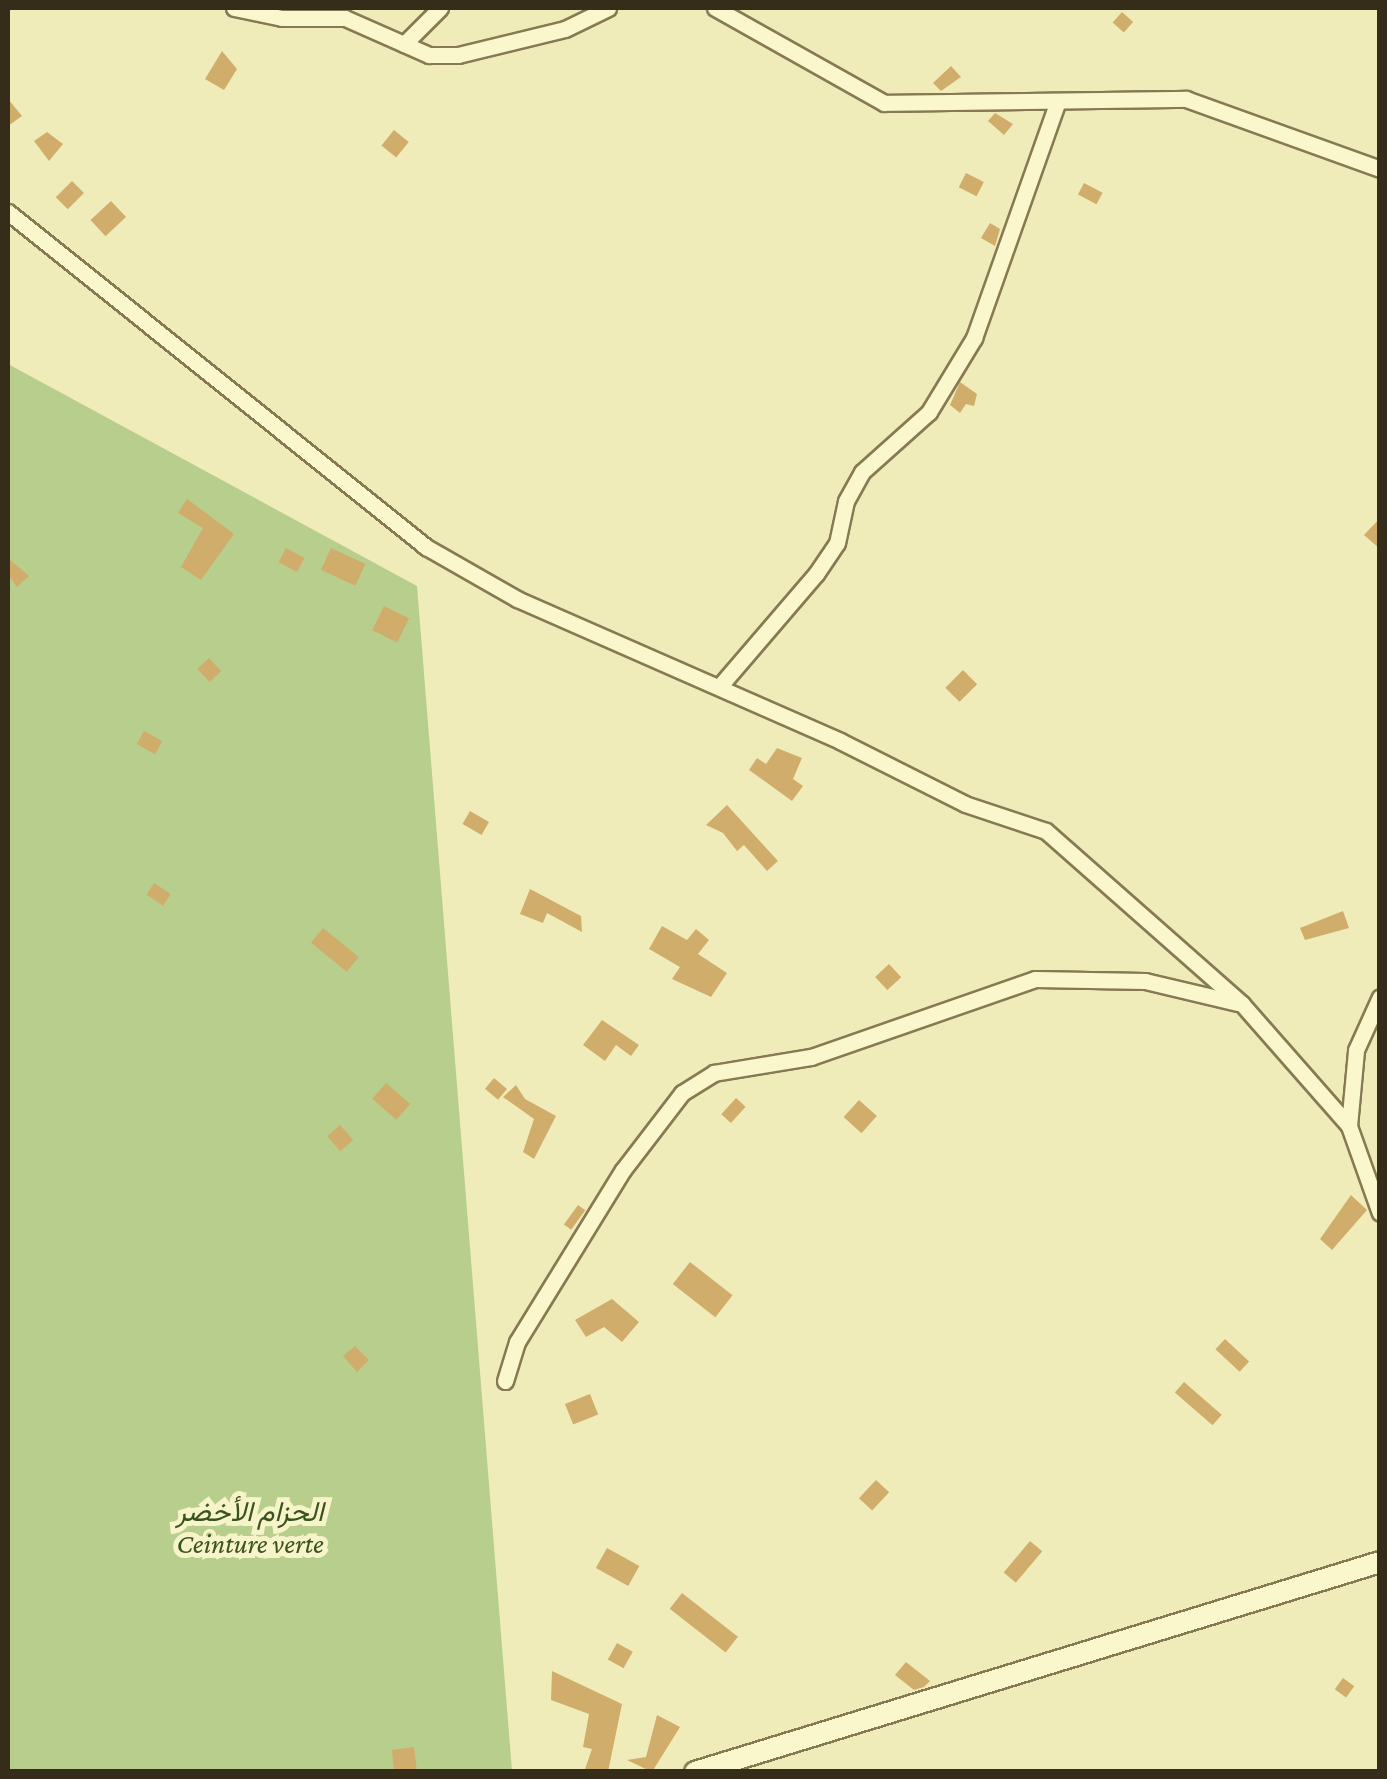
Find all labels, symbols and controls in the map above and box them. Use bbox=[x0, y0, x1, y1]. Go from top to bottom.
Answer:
park label: الحزام الأخضر Ceinture verte bbox=[176, 1495, 324, 1561]

